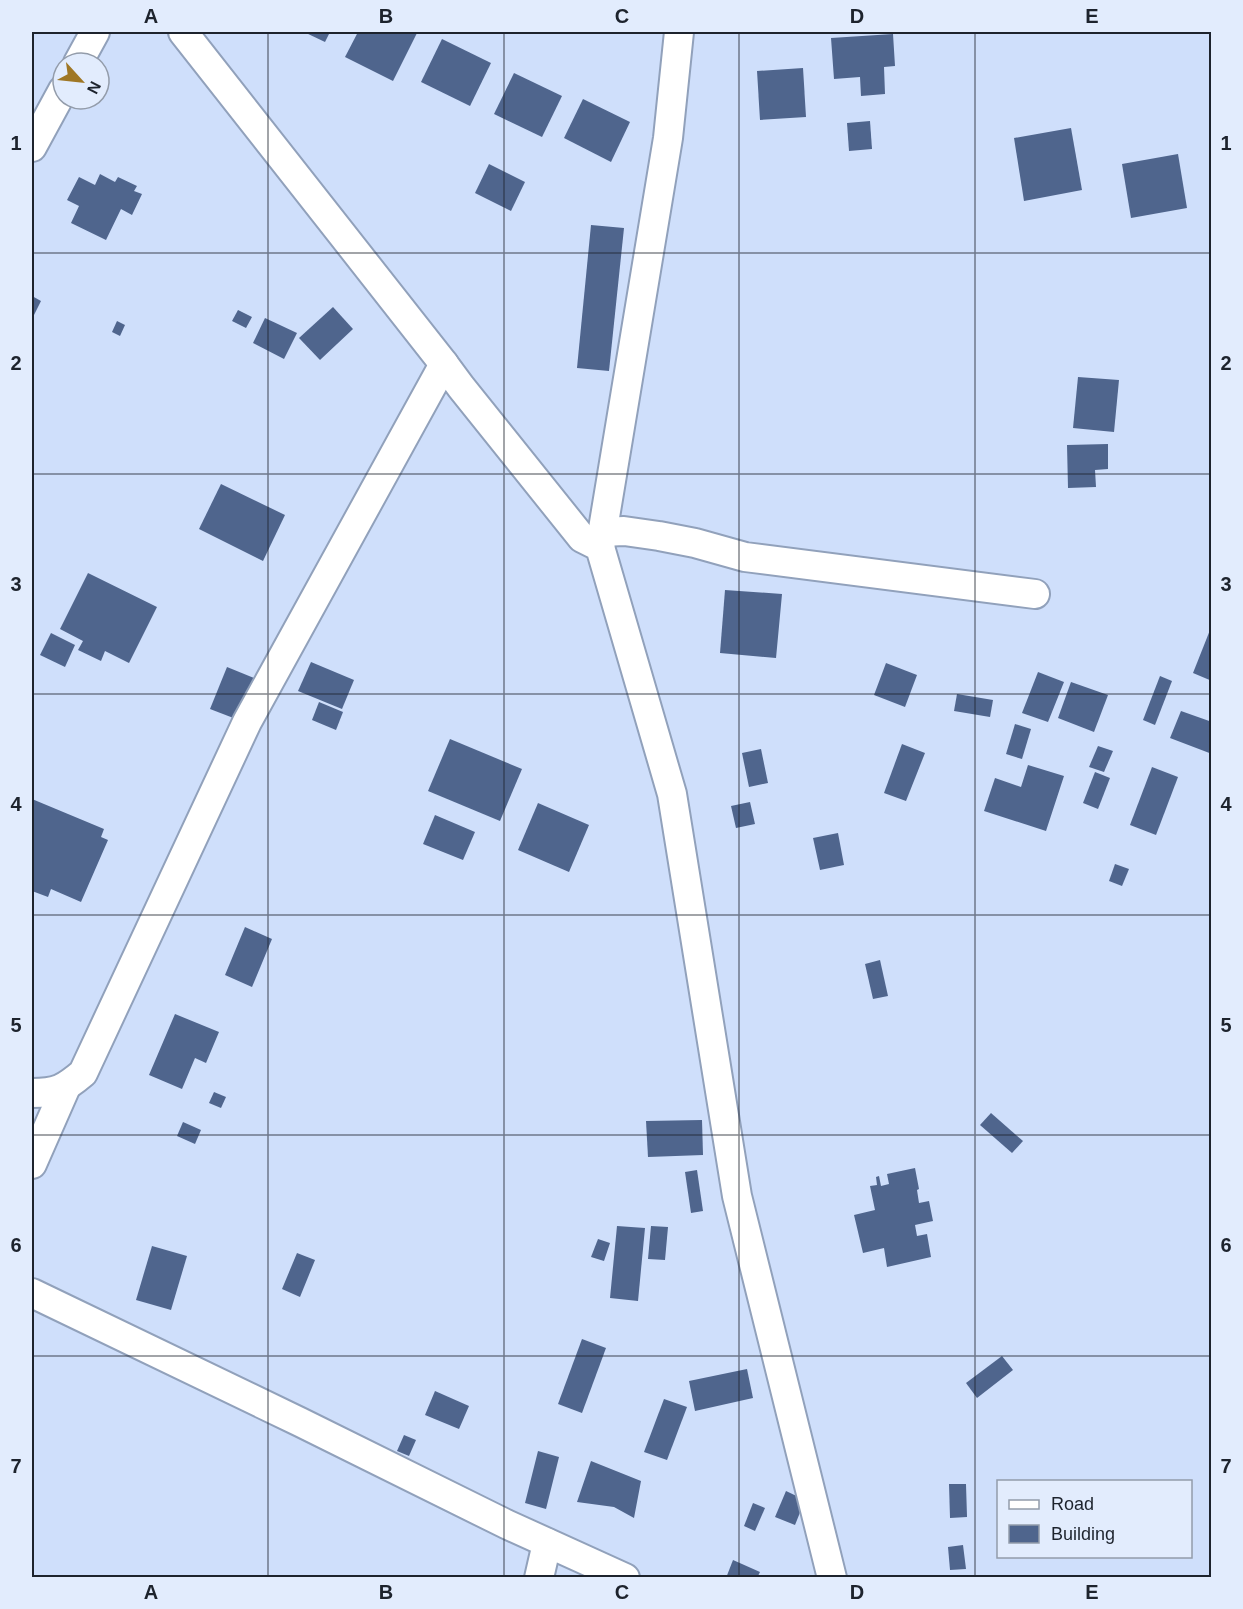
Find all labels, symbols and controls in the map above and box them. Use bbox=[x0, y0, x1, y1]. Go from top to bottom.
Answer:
text: A bbox=[144, 5, 158, 27]
text: B bbox=[379, 5, 393, 27]
text: C bbox=[615, 5, 629, 27]
text: D bbox=[850, 5, 864, 27]
text: E bbox=[1085, 5, 1099, 27]
north arrow bbox=[51, 51, 111, 111]
text: N bbox=[84, 79, 104, 97]
text: 1 bbox=[10, 132, 22, 154]
text: 1 bbox=[1220, 132, 1232, 154]
text: 2 bbox=[10, 352, 22, 374]
text: 2 bbox=[1220, 352, 1232, 374]
text: 3 bbox=[10, 573, 22, 595]
text: 3 bbox=[1220, 573, 1232, 595]
text: 4 bbox=[10, 793, 22, 815]
text: 4 bbox=[1220, 793, 1232, 815]
text: 5 bbox=[10, 1014, 22, 1036]
text: 5 bbox=[1220, 1014, 1232, 1036]
text: 6 bbox=[10, 1234, 22, 1256]
text: 6 bbox=[1220, 1234, 1232, 1256]
text: 7 bbox=[10, 1455, 22, 1477]
text: 7 bbox=[1220, 1455, 1232, 1477]
legend bbox=[997, 1480, 1192, 1558]
text: Road bbox=[1051, 1494, 1094, 1514]
text: Building bbox=[1051, 1524, 1115, 1544]
text: A bbox=[144, 1581, 158, 1603]
text: B bbox=[379, 1581, 393, 1603]
text: C bbox=[615, 1581, 629, 1603]
text: D bbox=[850, 1581, 864, 1603]
text: E bbox=[1085, 1581, 1099, 1603]

